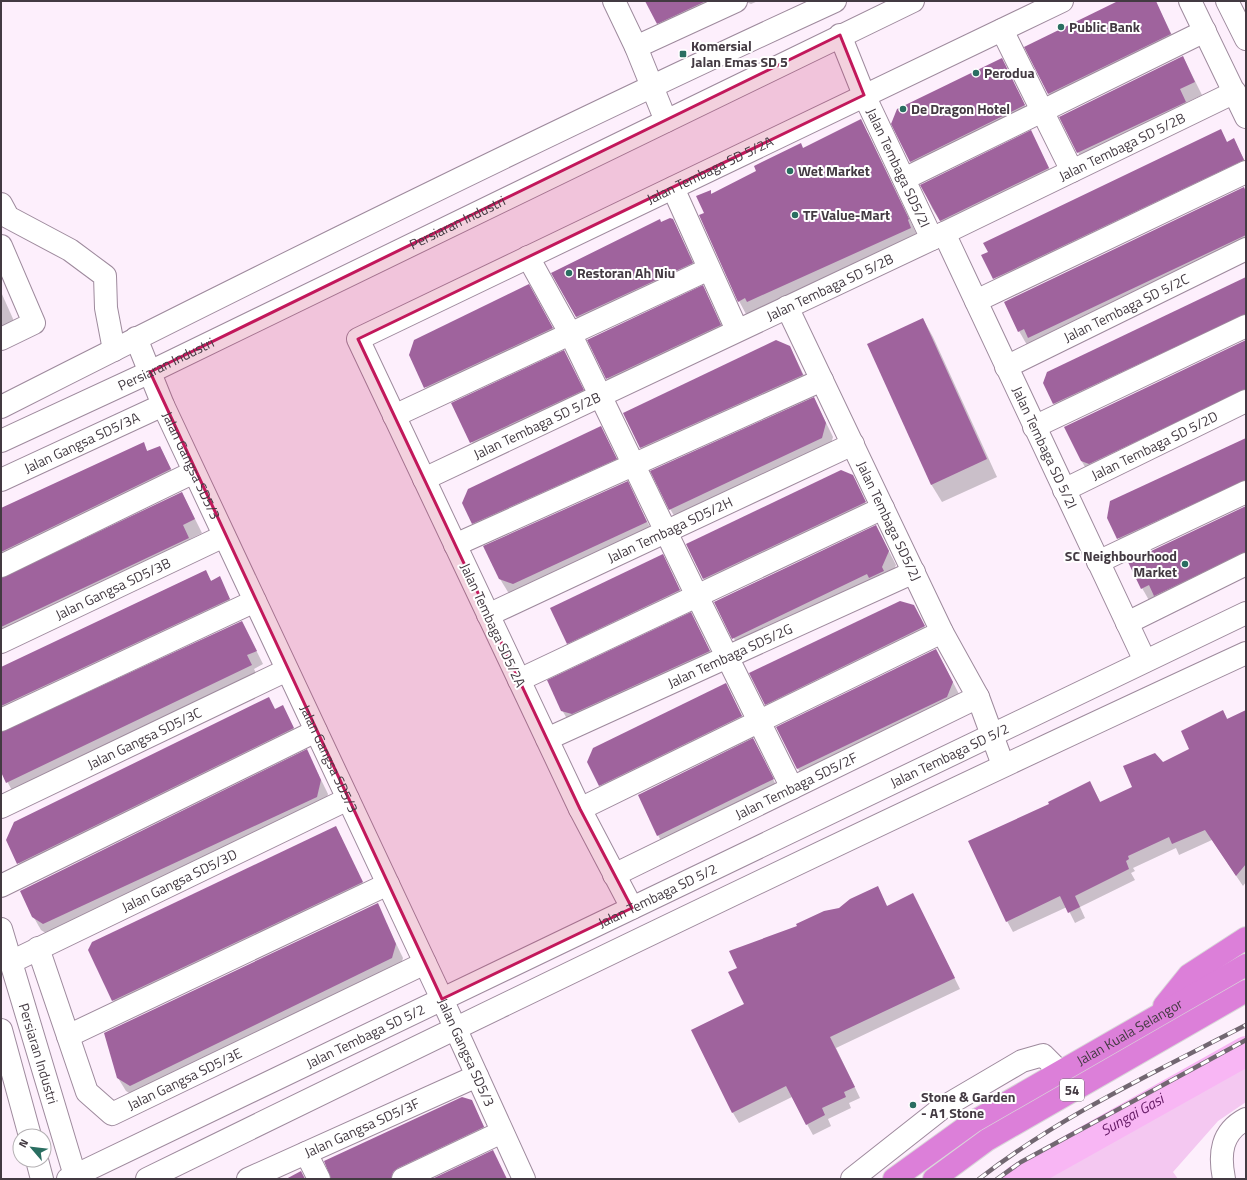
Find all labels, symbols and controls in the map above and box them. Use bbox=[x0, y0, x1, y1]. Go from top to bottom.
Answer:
place label: Public Bank bbox=[1069, 16, 1141, 37]
marker: Public Bank bbox=[1056, 22, 1066, 32]
place label: Komersial Jalan Emas SD 5 bbox=[691, 35, 788, 72]
marker: Komersial Jalan Emas SD 5 bbox=[678, 49, 688, 59]
place label: Perodua bbox=[984, 62, 1035, 83]
marker: Perodua bbox=[971, 68, 981, 78]
place label: De Dragon Hotel bbox=[911, 98, 1010, 119]
street label: Jalan Tembaga SD5/2I bbox=[862, 104, 936, 231]
marker: De Dragon Hotel bbox=[898, 104, 908, 114]
street label: Jalan Tembaga SD 5/2B bbox=[1055, 107, 1189, 186]
street label: Jalan Tembaga SD 5/2A bbox=[643, 130, 777, 209]
place label: Wet Market bbox=[798, 160, 870, 181]
marker: Wet Market bbox=[785, 166, 795, 176]
street label: Persiaran Industri bbox=[406, 190, 509, 254]
place label: TF Value-Mart bbox=[803, 204, 890, 225]
marker: TF Value-Mart bbox=[790, 210, 800, 220]
street label: Jalan Tembaga SD 5/2B bbox=[763, 248, 897, 326]
place label: Restoran Ah Niu bbox=[577, 262, 675, 283]
marker: Restoran Ah Niu bbox=[564, 268, 574, 278]
street label: Jalan Tembaga SD 5/2C bbox=[1060, 268, 1193, 347]
street label: Persiaran Industri bbox=[114, 331, 217, 396]
street label: Jalan Tembaga SD 5/2I bbox=[1007, 383, 1083, 512]
street label: Jalan Tembaga SD 5/2B bbox=[470, 386, 604, 464]
street label: Jalan Tembaga SD 5/2D bbox=[1088, 405, 1221, 485]
street label: Jalan Gangsa SD5/3A bbox=[20, 406, 143, 478]
street label: Jalan Gangsa SD5/3 bbox=[157, 408, 226, 523]
street label: Jalan Tembaga SD5/2J bbox=[852, 457, 927, 584]
street label: Jalan Tembaga SD5/2H bbox=[604, 491, 736, 568]
place label: SC Neighbourhood Market bbox=[1065, 545, 1177, 582]
street label: Jalan Gangsa SD5/3B bbox=[52, 552, 174, 625]
street label: Jalan Tembaga SD5/2A bbox=[455, 559, 532, 691]
marker: SC Neighbourhood Market bbox=[1180, 559, 1190, 569]
street label: Jalan Tembaga SD5/2G bbox=[664, 618, 796, 693]
street label: Jalan Gangsa SD5/3C bbox=[83, 701, 205, 774]
street label: Jalan Gangsa SD5/3 bbox=[295, 701, 364, 816]
street label: Jalan Tembaga SD 5/2 bbox=[886, 717, 1012, 793]
street label: Jalan Tembaga SD5/2F bbox=[731, 747, 861, 824]
street label: Jalan Gangsa SD5/3D bbox=[118, 843, 240, 917]
street label: Jalan Tembaga SD 5/2 bbox=[594, 858, 720, 933]
street label: Jalan Kuala Selangor bbox=[1072, 993, 1186, 1070]
street label: Jalan Gangsa SD5/3 bbox=[433, 994, 501, 1110]
street label: Jalan Tembaga SD 5/2 bbox=[302, 998, 428, 1073]
street label: Persiaran Industri bbox=[14, 1000, 64, 1106]
street label: Jalan Gangsa SD5/3E bbox=[124, 1042, 245, 1115]
road number: 54 bbox=[1060, 1079, 1084, 1101]
place label: Stone & Garden - A1 Stone bbox=[921, 1086, 1015, 1123]
water label: Sungai Gasi bbox=[1096, 1087, 1169, 1141]
street label: Jalan Gangsa SD5/3F bbox=[301, 1092, 423, 1162]
marker: Stone & Garden - A1 Stone bbox=[908, 1100, 918, 1110]
north arrow bbox=[12, 1128, 52, 1168]
text: N bbox=[14, 1136, 32, 1150]

